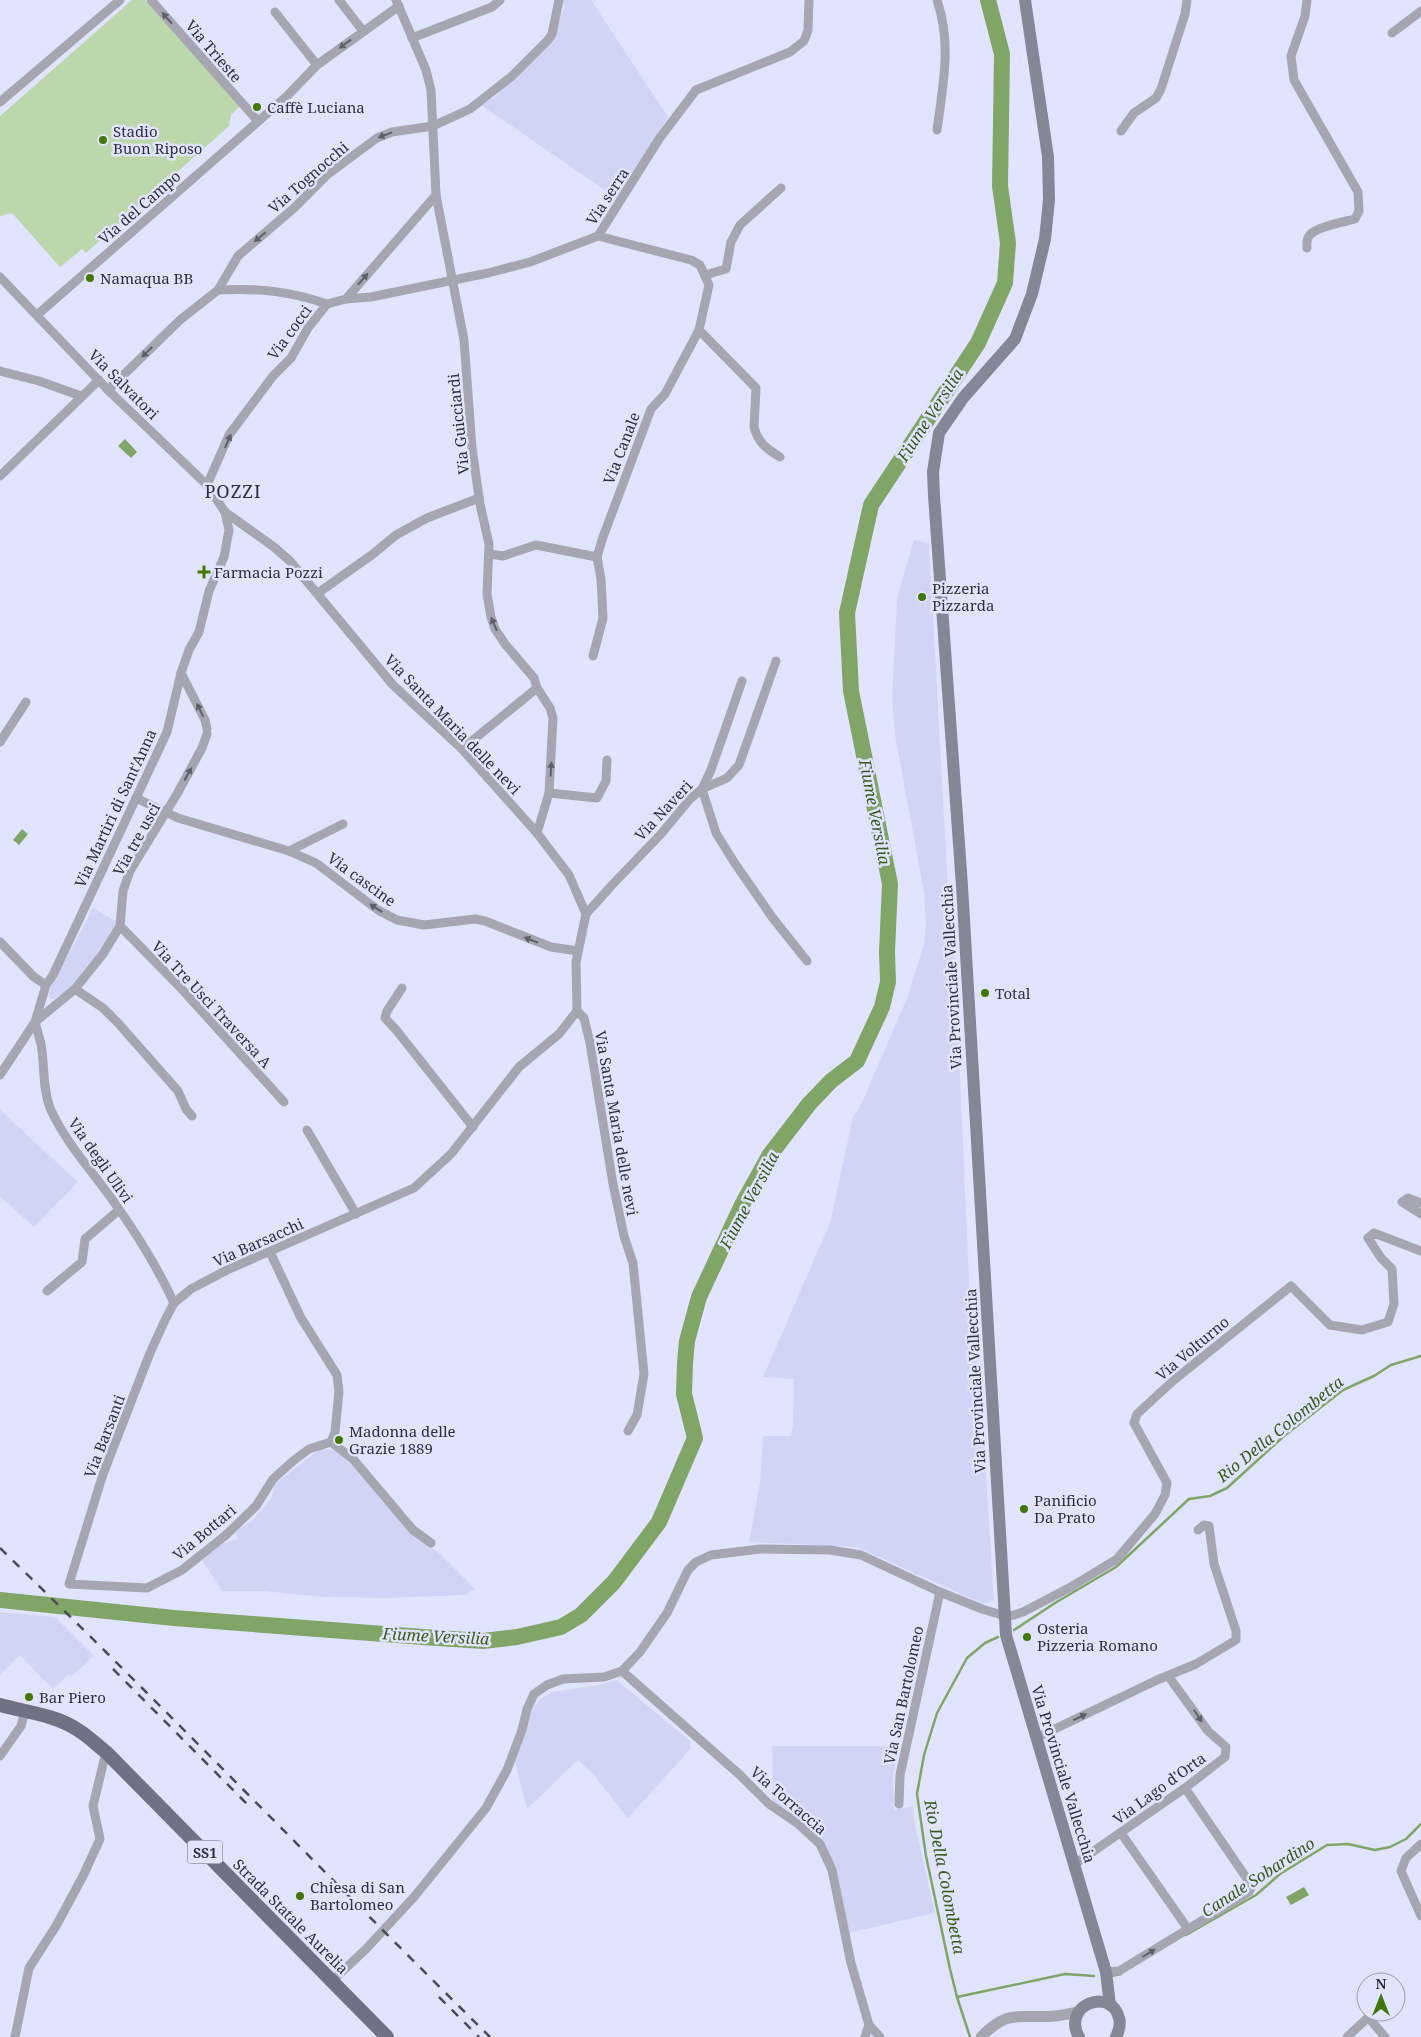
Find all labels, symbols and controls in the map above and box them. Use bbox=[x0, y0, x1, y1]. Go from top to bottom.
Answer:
one-way arrow bbox=[161, 13, 173, 25]
street label: Via Trieste bbox=[181, 16, 247, 86]
one-way arrow bbox=[338, 39, 352, 49]
place label: Caffè Luciana bbox=[267, 97, 365, 117]
marker: Caffè Luciana bbox=[251, 101, 263, 113]
place label: Stadio Buon Riposo bbox=[113, 121, 203, 158]
one-way arrow bbox=[377, 131, 392, 139]
marker: Stadio Buon Riposo bbox=[97, 134, 109, 146]
street label: Via Tognocchi bbox=[264, 137, 352, 217]
street label: Via serra bbox=[581, 164, 633, 228]
street label: Via del Campo bbox=[94, 166, 184, 248]
one-way arrow bbox=[254, 231, 266, 243]
place label: Namaqua BB bbox=[100, 268, 193, 288]
marker: Namaqua BB bbox=[84, 272, 96, 284]
one-way arrow bbox=[357, 274, 369, 286]
street label: Via cocci bbox=[262, 301, 316, 363]
street label: Via Salvatori bbox=[85, 345, 164, 424]
one-way arrow bbox=[142, 346, 154, 358]
water label: Fiume Versilia bbox=[891, 364, 969, 467]
street label: Via Guicciardi bbox=[443, 372, 473, 475]
street label: Via Canale bbox=[598, 409, 644, 487]
one-way arrow bbox=[224, 434, 232, 448]
district label: POZZI bbox=[204, 479, 262, 503]
place label: Farmacia Pozzi bbox=[214, 562, 323, 582]
marker: Farmacia Pozzi bbox=[198, 566, 210, 578]
place label: Pizzeria Pizzarda bbox=[932, 578, 994, 615]
marker: Pizzeria Pizzarda bbox=[916, 591, 928, 603]
one-way arrow bbox=[490, 617, 498, 632]
street label: Via Santa Maria delle nevi bbox=[381, 650, 525, 799]
one-way arrow bbox=[196, 702, 204, 717]
street label: Via Martiri di Sant'Anna bbox=[69, 726, 161, 890]
water label: Fiume Versilia bbox=[854, 757, 896, 867]
one-way arrow bbox=[548, 760, 556, 776]
one-way arrow bbox=[184, 766, 192, 781]
street label: Via Naveri bbox=[630, 775, 696, 845]
street label: Via tre usci bbox=[108, 799, 164, 879]
street label: Via cascine bbox=[324, 847, 400, 911]
street label: Via Provinciale Vallecchia bbox=[936, 884, 966, 1070]
one-way arrow bbox=[369, 903, 383, 913]
street label: Via Tre Usci Traversa A bbox=[148, 936, 277, 1072]
one-way arrow bbox=[523, 936, 538, 943]
place label: Total bbox=[995, 983, 1031, 1003]
marker: Total bbox=[979, 987, 991, 999]
street label: Via Santa Maria delle nevi bbox=[591, 1029, 643, 1217]
street label: Via degli Ulivi bbox=[64, 1113, 138, 1207]
water label: Fiume Versilia bbox=[714, 1147, 784, 1253]
street label: Via Barsacchi bbox=[210, 1213, 307, 1271]
street label: Via Provinciale Vallecchia bbox=[960, 1288, 990, 1474]
street label: Via Volturno bbox=[1151, 1311, 1233, 1385]
water label: Rio Della Colombetta bbox=[1211, 1371, 1348, 1488]
street label: Via Barsanti bbox=[79, 1391, 129, 1480]
place label: Madonna delle Grazie 1889 bbox=[349, 1421, 456, 1458]
marker: Madonna delle Grazie 1889 bbox=[333, 1434, 345, 1446]
place label: Panificio Da Prato bbox=[1034, 1490, 1097, 1527]
street label: Via Bottari bbox=[168, 1500, 240, 1564]
marker: Panificio Da Prato bbox=[1018, 1503, 1030, 1515]
place label: Osteria Pizzeria Romano bbox=[1037, 1618, 1158, 1655]
water label: Fiume Versilia bbox=[381, 1622, 491, 1650]
street label: Via San Bartolomeo bbox=[879, 1624, 927, 1766]
marker: Osteria Pizzeria Romano bbox=[1021, 1631, 1033, 1643]
street label: Via Provinciale Vallecchia bbox=[1027, 1683, 1101, 1865]
place label: Bar Piero bbox=[39, 1687, 106, 1707]
marker: Bar Piero bbox=[23, 1691, 35, 1703]
one-way arrow bbox=[1193, 1709, 1203, 1723]
one-way arrow bbox=[1073, 1713, 1087, 1721]
street label: Via Lago d'Orta bbox=[1109, 1748, 1209, 1828]
street label: Via Torraccia bbox=[747, 1761, 831, 1839]
water label: Rio Della Colombetta bbox=[919, 1797, 971, 1957]
water label: Canale Sobardino bbox=[1197, 1832, 1319, 1922]
road number: SS1 bbox=[188, 1840, 222, 1864]
street label: Strada Statale Aurelia bbox=[229, 1854, 353, 1978]
place label: Chiesa di San Bartolomeo bbox=[310, 1877, 405, 1914]
marker: Chiesa di San Bartolomeo bbox=[294, 1890, 306, 1902]
one-way arrow bbox=[1143, 1948, 1156, 1957]
north arrow bbox=[1356, 1972, 1406, 2022]
text: N bbox=[1375, 1974, 1387, 1993]

